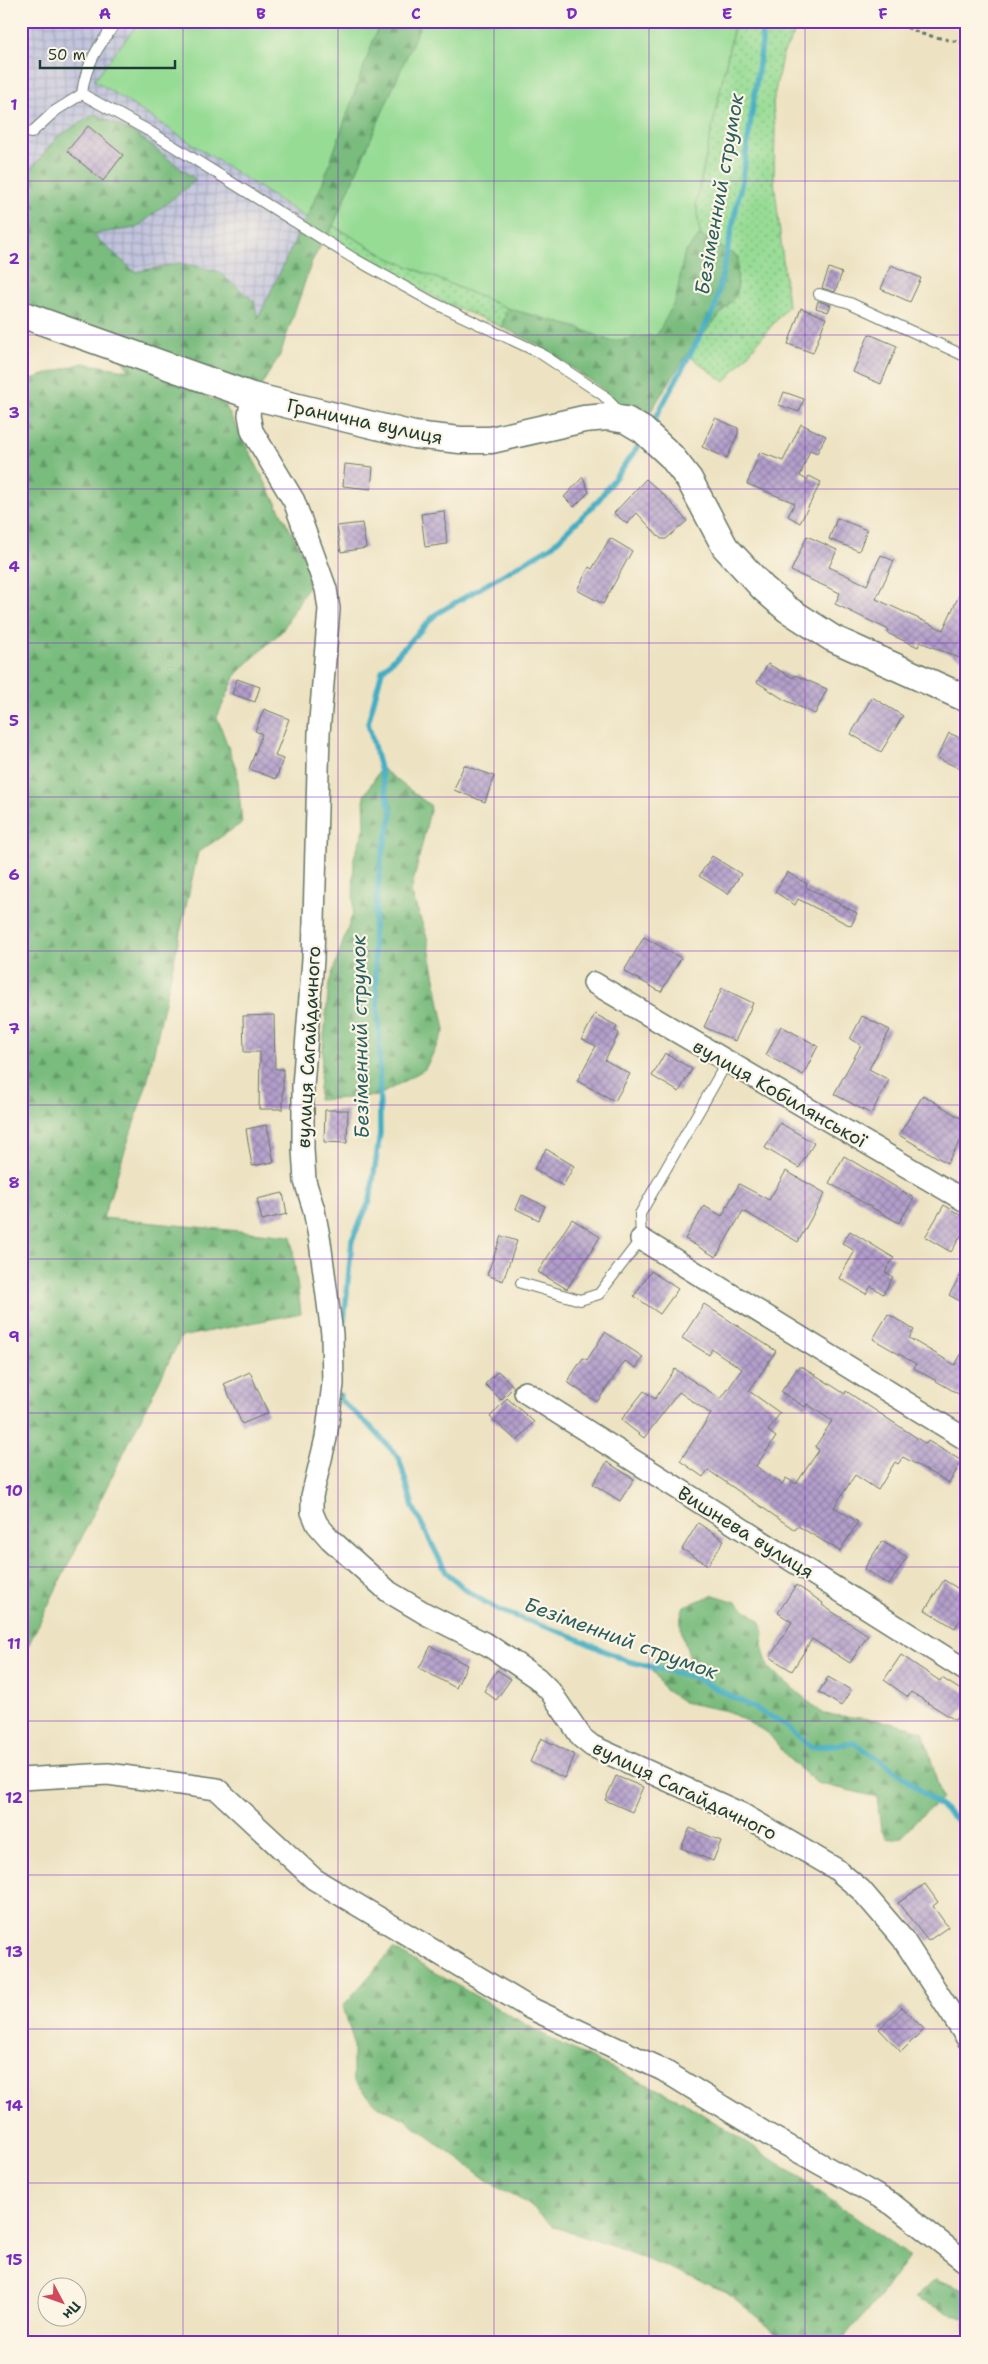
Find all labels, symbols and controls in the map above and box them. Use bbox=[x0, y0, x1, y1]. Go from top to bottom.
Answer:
text: A bbox=[99, 3, 111, 24]
text: B bbox=[256, 3, 266, 24]
text: C bbox=[411, 3, 421, 24]
text: D bbox=[566, 3, 578, 24]
text: E bbox=[722, 3, 732, 24]
text: F bbox=[878, 3, 888, 24]
scale bar bbox=[40, 38, 175, 70]
text: 50 m bbox=[48, 45, 86, 65]
water label: Безіменний струмок bbox=[688, 91, 750, 297]
text: 1 bbox=[10, 94, 18, 115]
text: 2 bbox=[8, 248, 20, 269]
street label: Гранична вулиця bbox=[285, 393, 445, 450]
text: 3 bbox=[8, 402, 20, 423]
text: 4 bbox=[8, 556, 20, 577]
text: 5 bbox=[9, 710, 19, 731]
text: 6 bbox=[8, 864, 20, 885]
water label: Безіменний струмок bbox=[345, 934, 375, 1139]
street label: вулиця Сагайдачного bbox=[291, 945, 326, 1149]
text: 7 bbox=[8, 1018, 20, 1039]
street label: вулиця Кобилянської bbox=[688, 1033, 872, 1154]
text: 8 bbox=[8, 1172, 20, 1193]
text: 9 bbox=[8, 1326, 20, 1347]
text: 10 bbox=[5, 1480, 23, 1501]
street label: Вишнева вулиця bbox=[673, 1480, 819, 1584]
water label: Безіменний струмок bbox=[521, 1591, 722, 1685]
text: 11 bbox=[7, 1633, 21, 1654]
street label: вулиця Сагайдачного bbox=[588, 1735, 781, 1846]
text: 12 bbox=[5, 1787, 23, 1808]
text: 13 bbox=[5, 1941, 23, 1962]
text: 14 bbox=[5, 2095, 23, 2116]
text: 15 bbox=[5, 2249, 23, 2270]
north arrow bbox=[38, 2276, 88, 2326]
text: Пн bbox=[59, 2298, 85, 2323]

